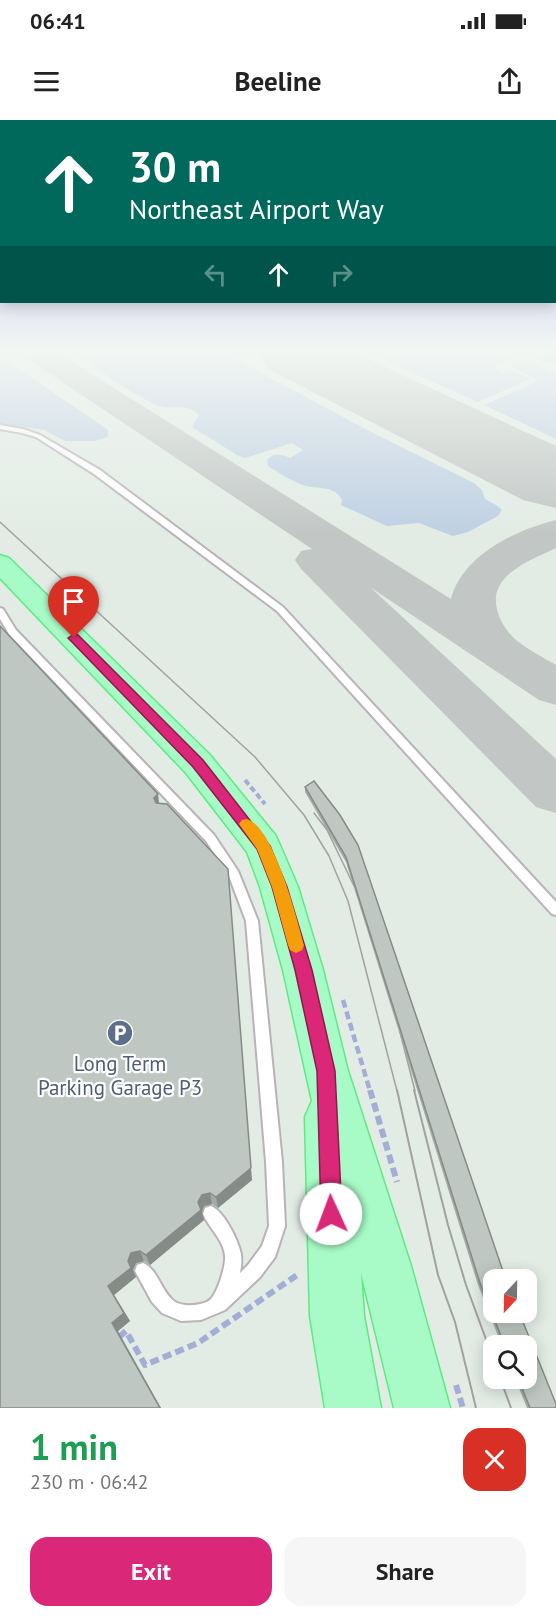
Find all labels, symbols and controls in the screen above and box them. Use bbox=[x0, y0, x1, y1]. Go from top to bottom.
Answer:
text: 06:41 bbox=[30, 7, 86, 35]
text: Beeline bbox=[235, 64, 321, 98]
icon: menu bbox=[30, 65, 63, 98]
icon: share bbox=[493, 65, 526, 98]
text: 30 m bbox=[129, 139, 221, 194]
icon: ahead bbox=[30, 144, 108, 222]
text: Northeast Airport Way bbox=[129, 192, 384, 226]
icon: left bbox=[199, 258, 232, 291]
icon: ahead bbox=[262, 258, 295, 291]
icon: right bbox=[325, 258, 358, 291]
pin bbox=[48, 576, 99, 638]
icon: arrive bbox=[57, 585, 90, 618]
parking icon: Long Term Parking Garage P3 bbox=[105, 1018, 135, 1048]
place label: Long Term Parking Garage P3 bbox=[38, 1050, 202, 1101]
position arrow bbox=[299, 1182, 363, 1246]
north arrow bbox=[483, 1269, 537, 1323]
map controls bbox=[483, 1269, 537, 1389]
button: search bbox=[483, 1335, 537, 1389]
text: 1 min bbox=[30, 1423, 118, 1470]
button: close bbox=[463, 1428, 526, 1491]
text: 230 m · 06:42 bbox=[30, 1469, 148, 1495]
button: Exit bbox=[30, 1537, 272, 1606]
button: Share bbox=[284, 1537, 526, 1606]

